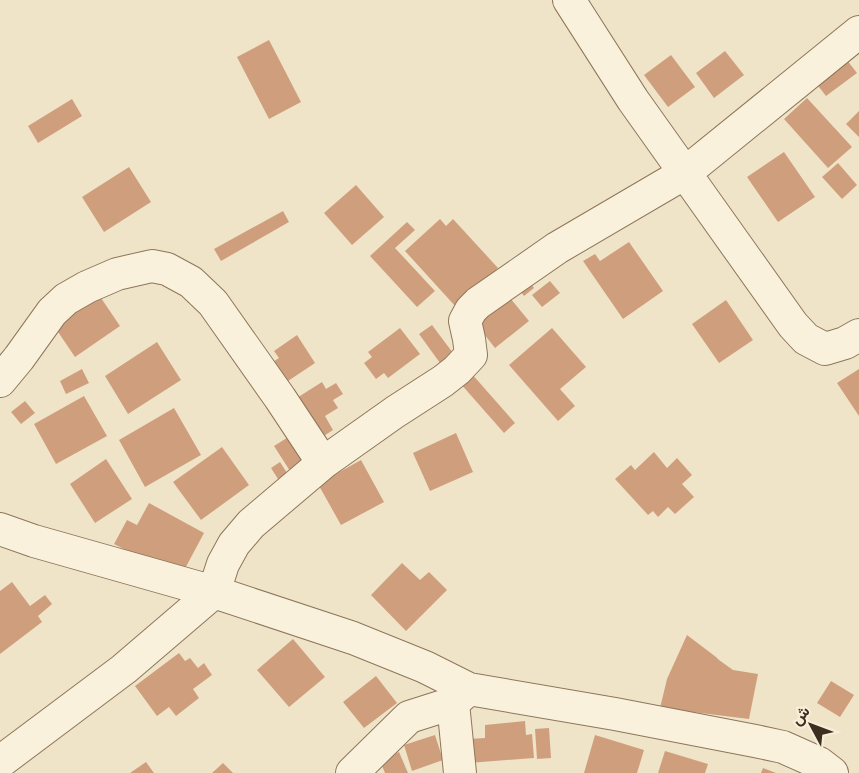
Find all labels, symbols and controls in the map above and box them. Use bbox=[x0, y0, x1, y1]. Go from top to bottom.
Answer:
north arrow bbox=[781, 695, 841, 755]
text: ش bbox=[785, 701, 814, 730]

